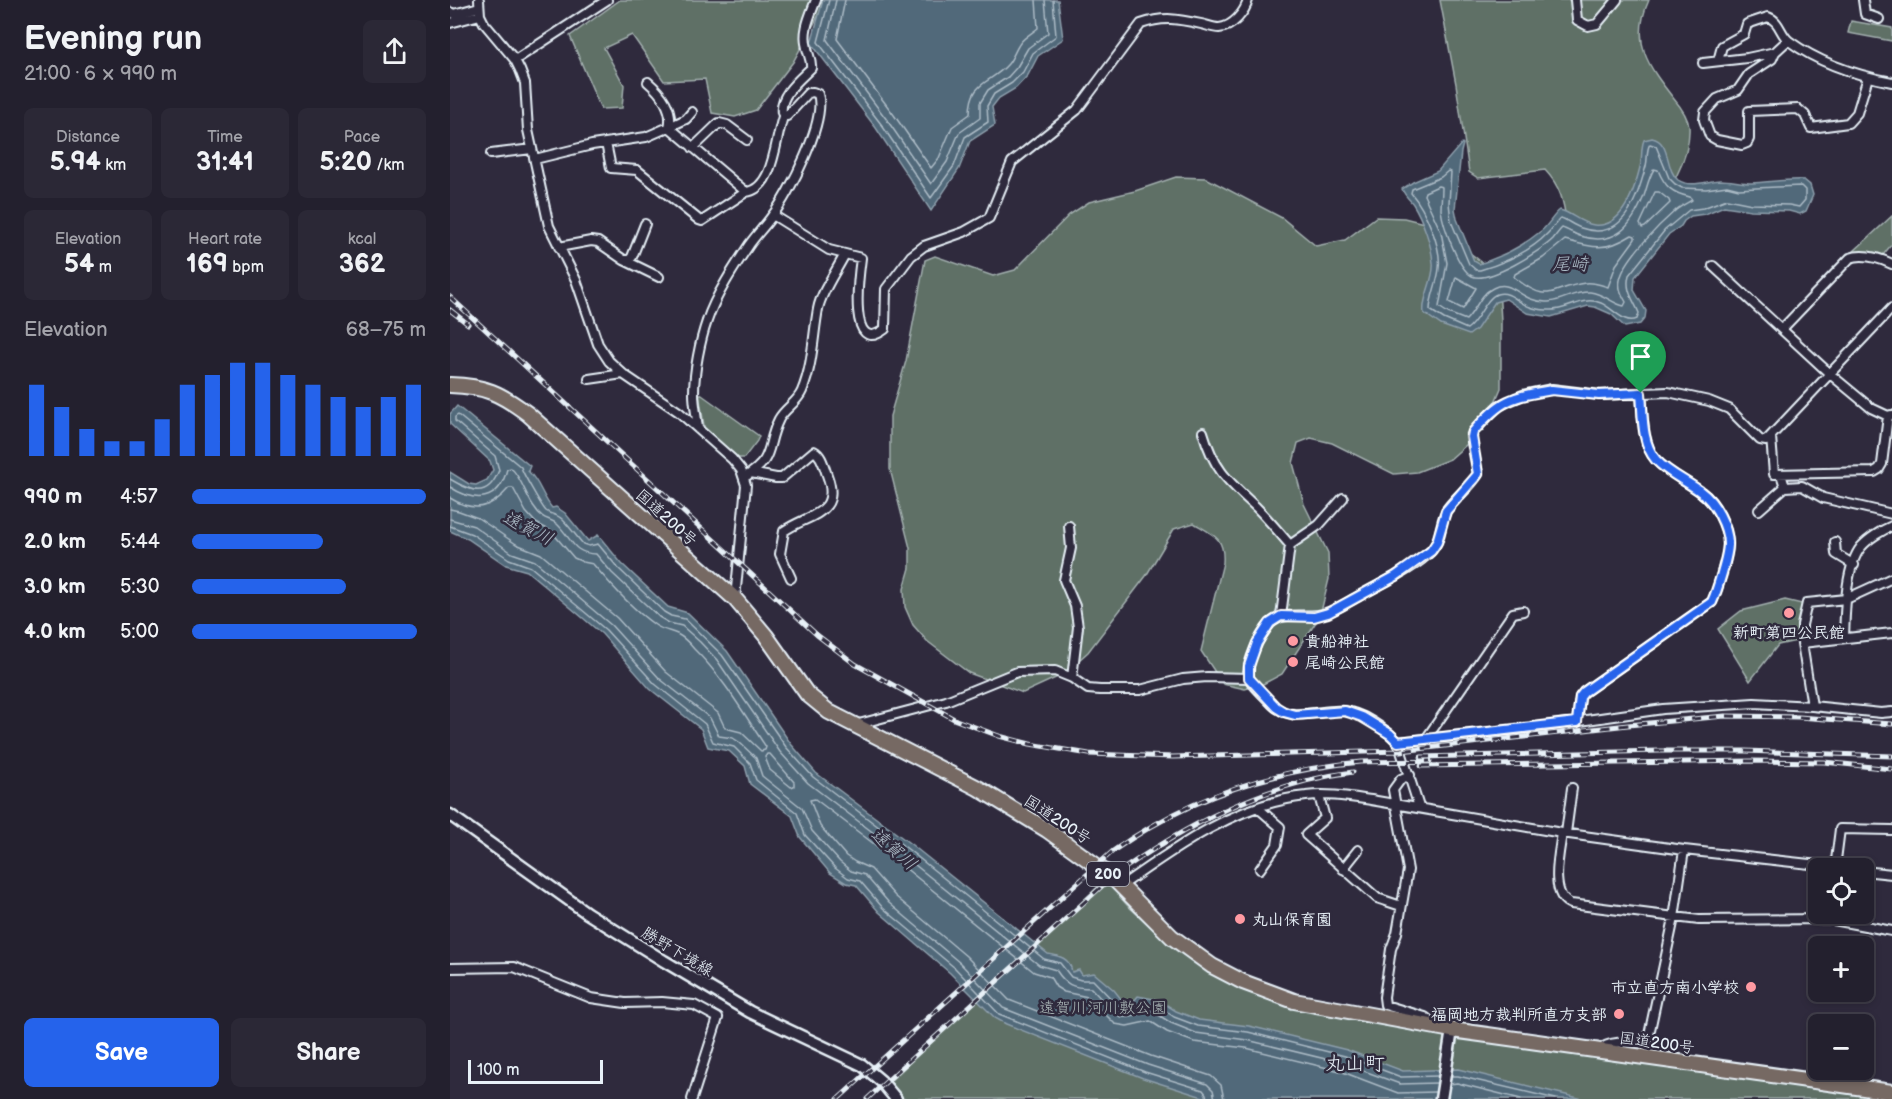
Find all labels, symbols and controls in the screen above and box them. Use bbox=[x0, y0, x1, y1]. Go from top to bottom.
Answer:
text: Evening run bbox=[24, 19, 202, 59]
button: share bbox=[363, 20, 426, 83]
text: 21:00 · 6 × 990 m bbox=[24, 62, 177, 86]
text: Distance bbox=[56, 128, 120, 147]
text: Time bbox=[207, 128, 243, 147]
text: Pace bbox=[344, 128, 380, 147]
text: 5.94 bbox=[50, 147, 101, 178]
text: 31:41 bbox=[196, 147, 254, 178]
text: 5:20 bbox=[319, 147, 372, 178]
text: km bbox=[101, 156, 126, 175]
text: /km bbox=[372, 156, 405, 175]
text: Elevation bbox=[55, 230, 121, 249]
text: Heart rate bbox=[188, 230, 262, 249]
text: kcal bbox=[348, 230, 376, 249]
text: 54 bbox=[64, 249, 94, 280]
text: 169 bbox=[186, 249, 228, 280]
text: 362 bbox=[339, 249, 385, 280]
water label: 尾崎 bbox=[1552, 254, 1590, 275]
text: m bbox=[94, 258, 112, 277]
text: bpm bbox=[228, 258, 264, 277]
text: Elevation bbox=[24, 318, 107, 342]
text: 68–75 m bbox=[346, 318, 426, 342]
pin bbox=[1615, 331, 1666, 393]
icon: arrive bbox=[1624, 340, 1657, 373]
text: 990 m bbox=[24, 485, 82, 509]
text: 4:57 bbox=[120, 485, 158, 509]
street label: 国道200号 bbox=[631, 486, 701, 551]
water label: 遠賀川 bbox=[499, 507, 557, 550]
text: 2.0 km bbox=[24, 530, 86, 554]
text: 5:44 bbox=[120, 530, 160, 554]
text: 3.0 km bbox=[24, 575, 85, 599]
text: 5:30 bbox=[120, 575, 160, 599]
marker: 新町第四公民館 bbox=[1782, 606, 1796, 620]
text: 4.0 km bbox=[24, 620, 86, 644]
text: 5:00 bbox=[120, 620, 159, 644]
place label: 新町第四公民館 bbox=[1733, 624, 1845, 643]
place label: 貴船神社 bbox=[1305, 633, 1369, 652]
marker: 貴船神社 bbox=[1286, 634, 1300, 648]
place label: 尾崎公民館 bbox=[1305, 654, 1385, 673]
marker: 尾崎公民館 bbox=[1286, 655, 1300, 669]
street label: 国道200号 bbox=[1020, 792, 1094, 849]
water label: 遠賀川 bbox=[866, 824, 921, 875]
map controls bbox=[1808, 858, 1874, 1080]
button: locate bbox=[1808, 858, 1874, 924]
road number: 200 bbox=[1087, 862, 1129, 886]
place label: 丸山保育園 bbox=[1252, 911, 1332, 930]
marker: 丸山保育園 bbox=[1233, 912, 1247, 926]
street label: 勝野下境線 bbox=[638, 924, 716, 981]
button: + bbox=[1808, 936, 1874, 1002]
place label: 市立直方南小学校 bbox=[1611, 979, 1739, 998]
marker: 市立直方南小学校 bbox=[1744, 980, 1758, 994]
park label: 遠賀川河川敷公園 bbox=[1039, 999, 1167, 1018]
place label: 福岡地方裁判所直方支部 bbox=[1431, 1006, 1607, 1025]
marker: 福岡地方裁判所直方支部 bbox=[1612, 1007, 1626, 1021]
button: − bbox=[1808, 1014, 1874, 1080]
button: Save bbox=[24, 1018, 219, 1087]
button: Share bbox=[231, 1018, 426, 1087]
street label: 国道200号 bbox=[1618, 1029, 1696, 1058]
district label: 丸山町 bbox=[1325, 1052, 1385, 1076]
scale bar bbox=[468, 1057, 603, 1084]
text: 100 m bbox=[477, 1061, 520, 1080]

